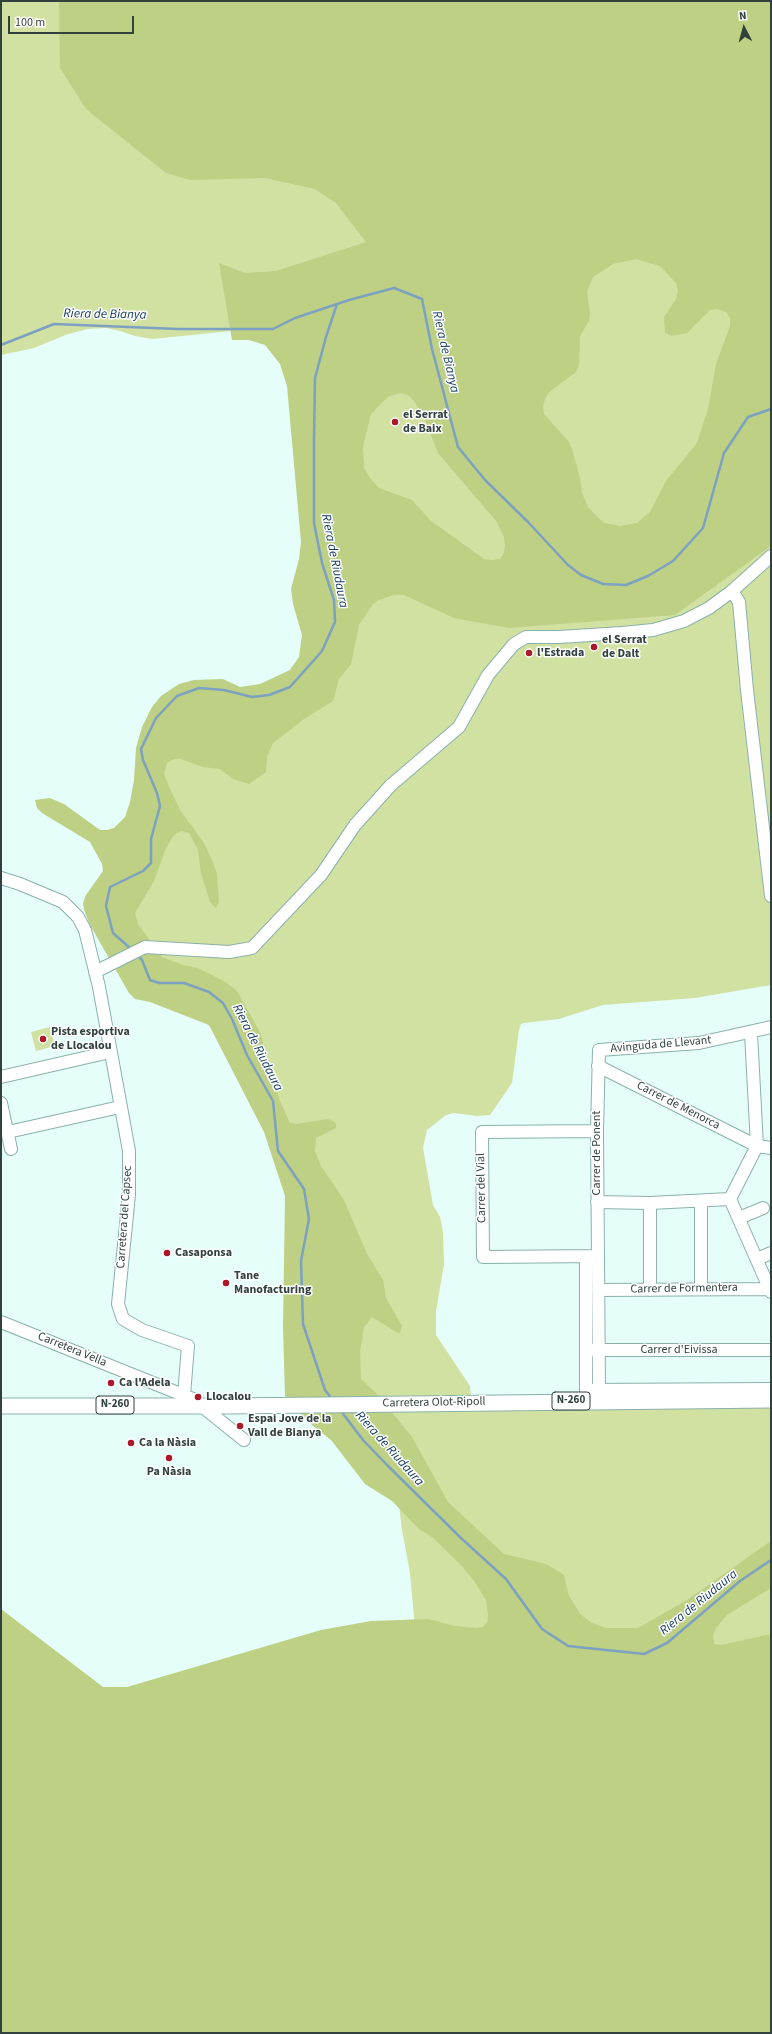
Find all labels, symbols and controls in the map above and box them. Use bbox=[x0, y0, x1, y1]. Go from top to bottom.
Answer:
scale bar bbox=[10, 8, 136, 34]
north arrow bbox=[724, 8, 764, 48]
text: N bbox=[738, 8, 747, 23]
text: 100 m bbox=[15, 14, 45, 31]
water label: Riera de Bianya bbox=[63, 306, 147, 324]
water label: Riera de Bianya bbox=[428, 310, 462, 394]
place label: el Serrat de Baix bbox=[403, 408, 448, 436]
marker: el Serrat de Baix bbox=[390, 417, 400, 427]
water label: Riera de Riudaura bbox=[317, 513, 351, 609]
place label: el Serrat de Dalt bbox=[602, 633, 647, 661]
marker: el Serrat de Dalt bbox=[589, 642, 599, 652]
place label: l'Estrada bbox=[537, 646, 584, 660]
marker: l'Estrada bbox=[524, 648, 534, 658]
water label: Riera de Riudaura bbox=[228, 1002, 286, 1094]
place label: Pista esportiva de Llocalou bbox=[51, 1025, 130, 1053]
street label: Avinguda de Llevant bbox=[610, 1033, 712, 1057]
marker: Pista esportiva de Llocalou bbox=[38, 1034, 48, 1044]
street label: Carrer de Menorca bbox=[634, 1079, 722, 1133]
street label: Carrer de Ponent bbox=[590, 1111, 604, 1195]
street label: Carrer del Vial bbox=[474, 1153, 490, 1223]
street label: Carretera del Capsec bbox=[114, 1165, 136, 1269]
place label: Casaponsa bbox=[175, 1246, 232, 1260]
marker: Casaponsa bbox=[162, 1248, 172, 1258]
place label: Tane Manofacturing bbox=[234, 1269, 311, 1297]
marker: Tane Manofacturing bbox=[221, 1278, 231, 1288]
street label: Carrer de Formentera bbox=[630, 1281, 738, 1297]
street label: Carretera Vella bbox=[35, 1330, 109, 1370]
street label: Carrer d'Eivissa bbox=[640, 1343, 718, 1357]
place label: Ca l'Adela bbox=[119, 1376, 171, 1390]
marker: Ca l'Adela bbox=[106, 1378, 116, 1388]
place label: Llocalou bbox=[206, 1390, 251, 1404]
marker: Llocalou bbox=[193, 1392, 203, 1402]
road number: N-260 bbox=[552, 1392, 590, 1410]
street label: Carretera Olot-Ripoll bbox=[382, 1395, 486, 1411]
road number: N-260 bbox=[96, 1396, 134, 1414]
water label: Riera de Riudaura bbox=[351, 1408, 427, 1490]
place label: Espai Jove de la Vall de Bianya bbox=[248, 1412, 331, 1440]
marker: Espai Jove de la Vall de Bianya bbox=[235, 1421, 245, 1431]
place label: Ca la Nàsia bbox=[139, 1436, 196, 1450]
marker: Ca la Nàsia bbox=[126, 1438, 136, 1448]
marker: Pa Nàsia bbox=[164, 1453, 174, 1463]
place label: Pa Nàsia bbox=[147, 1465, 191, 1479]
water label: Riera de Riudaura bbox=[657, 1567, 741, 1639]

